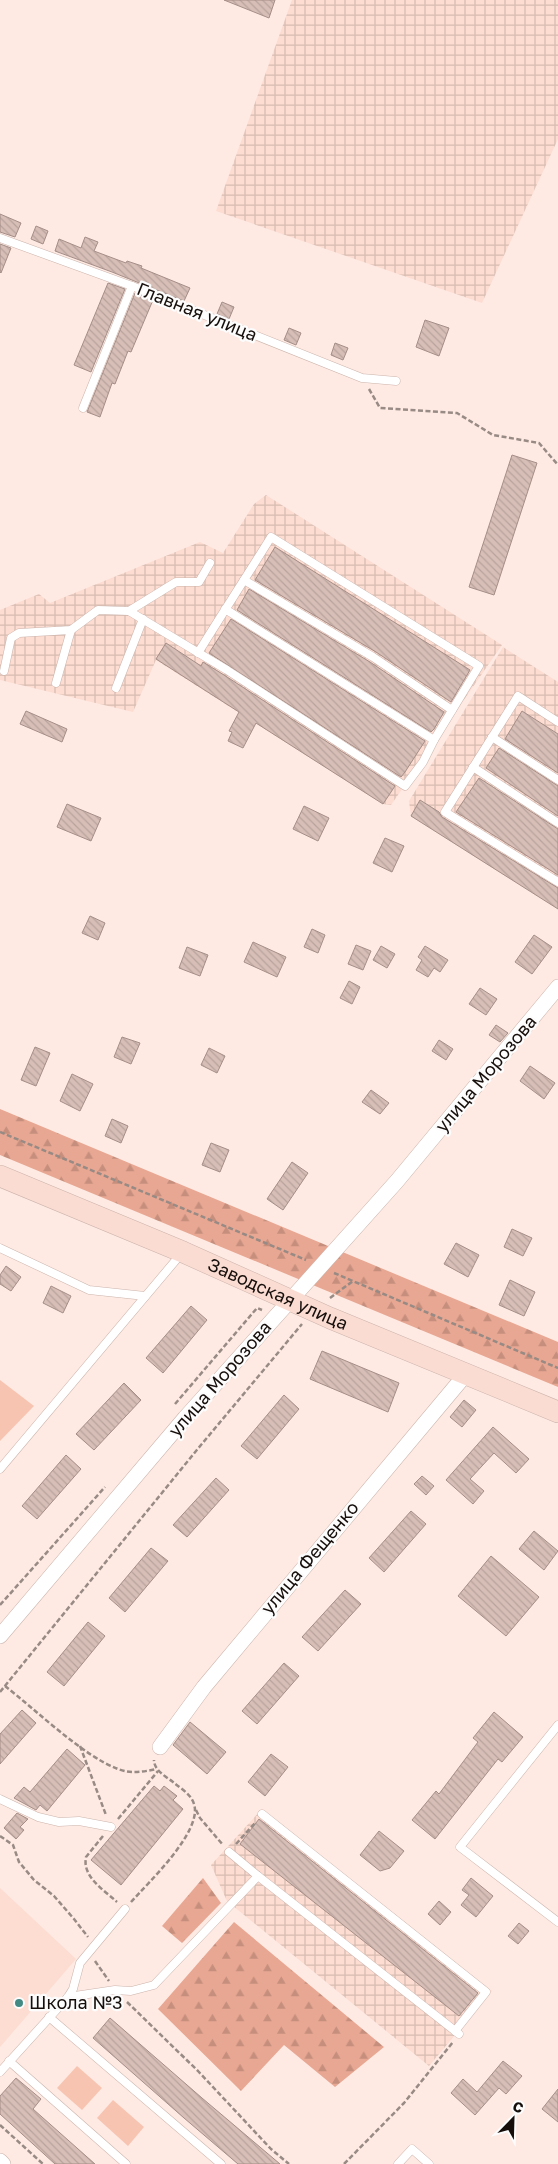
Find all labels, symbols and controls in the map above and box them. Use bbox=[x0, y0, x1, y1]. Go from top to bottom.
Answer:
street label: Главная улица bbox=[134, 277, 261, 345]
street label: улица Морозова bbox=[430, 1010, 541, 1136]
street label: Заводская улица bbox=[205, 1253, 351, 1334]
street label: улица Морозова bbox=[163, 1316, 275, 1441]
street label: улица Фещенко bbox=[256, 1496, 363, 1618]
place label: Школа №3 bbox=[29, 1991, 123, 2013]
marker: Школа №3 bbox=[13, 1997, 25, 2009]
north arrow bbox=[488, 2094, 538, 2144]
text: С bbox=[510, 2097, 526, 2116]

